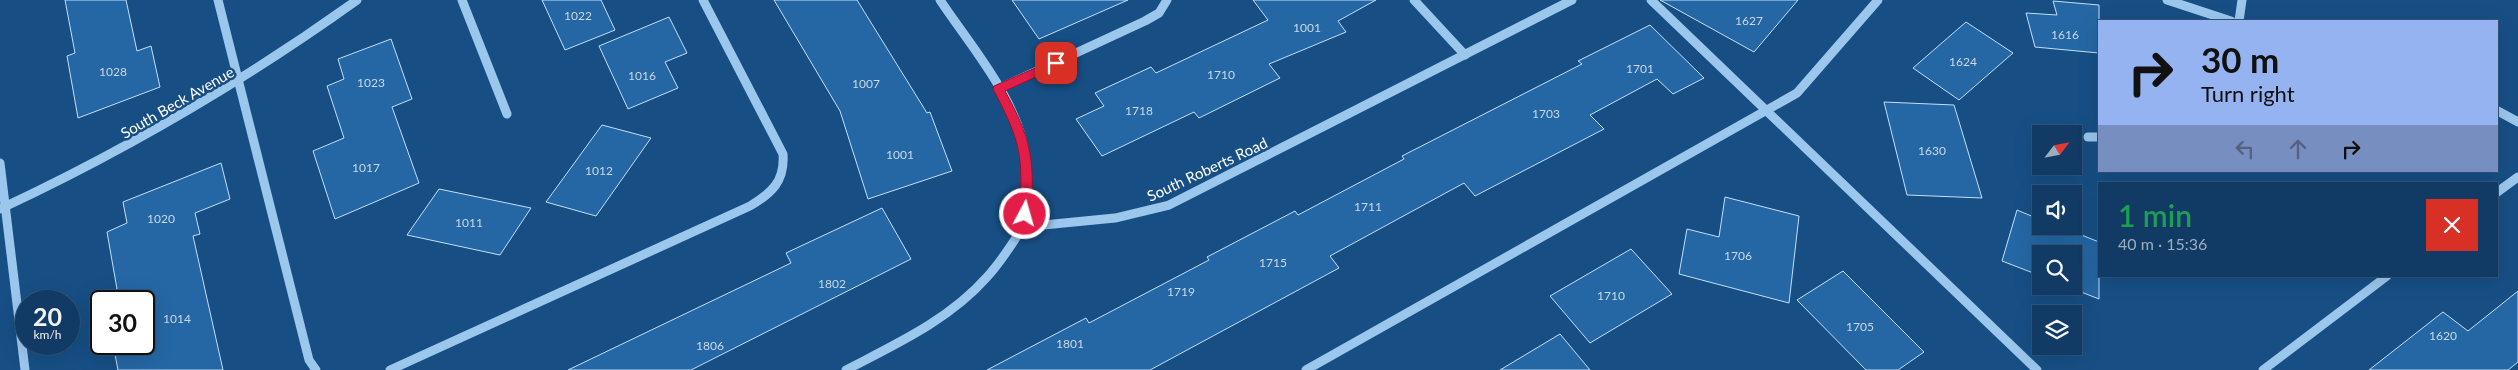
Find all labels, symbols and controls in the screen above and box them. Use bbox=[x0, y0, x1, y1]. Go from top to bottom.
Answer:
house number: 1022 bbox=[564, 8, 592, 23]
house number: 1627 bbox=[1735, 13, 1763, 28]
house number: 1001 bbox=[1293, 20, 1321, 35]
house number: 1616 bbox=[2051, 27, 2079, 42]
text: 30 m bbox=[2201, 38, 2279, 80]
icon: right bbox=[2118, 40, 2183, 105]
pin bbox=[1035, 42, 1077, 84]
icon: arrive bbox=[1042, 49, 1070, 77]
house number: 1624 bbox=[1949, 54, 1977, 69]
house number: 1701 bbox=[1626, 61, 1654, 76]
street label: South Beck Avenue bbox=[117, 62, 237, 142]
house number: 1028 bbox=[99, 64, 127, 79]
house number: 1710 bbox=[1207, 67, 1235, 82]
house number: 1016 bbox=[628, 68, 656, 83]
house number: 1023 bbox=[357, 75, 385, 90]
house number: 1007 bbox=[852, 76, 880, 91]
text: Turn right bbox=[2201, 80, 2295, 107]
house number: 1718 bbox=[1125, 103, 1153, 118]
house number: 1703 bbox=[1532, 106, 1560, 121]
north arrow bbox=[2032, 125, 2082, 175]
map controls bbox=[2032, 125, 2082, 355]
street label: South Roberts Road bbox=[1144, 133, 1270, 205]
icon: left bbox=[2231, 135, 2259, 163]
icon: ahead bbox=[2284, 135, 2312, 163]
icon: right bbox=[2337, 135, 2365, 163]
house number: 1630 bbox=[1918, 143, 1946, 158]
house number: 1001 bbox=[886, 147, 914, 162]
house number: 1017 bbox=[352, 160, 380, 175]
house number: 1012 bbox=[585, 163, 613, 178]
button: sound bbox=[2032, 185, 2082, 235]
position arrow bbox=[998, 187, 1050, 239]
text: 1 min bbox=[2118, 197, 2192, 233]
house number: 1711 bbox=[1354, 199, 1382, 214]
button: close bbox=[2426, 199, 2478, 251]
house number: 1020 bbox=[147, 211, 175, 226]
house number: 1011 bbox=[455, 215, 483, 230]
text: 40 m · 15:36 bbox=[2118, 234, 2207, 253]
button: search bbox=[2032, 245, 2082, 295]
house number: 1706 bbox=[1724, 248, 1752, 263]
house number: 1715 bbox=[1259, 255, 1287, 270]
house number: 1802 bbox=[818, 276, 846, 291]
house number: 1719 bbox=[1167, 284, 1195, 299]
house number: 1710 bbox=[1597, 288, 1625, 303]
speed limit sign: 30 bbox=[90, 290, 155, 355]
text: 20 bbox=[33, 301, 62, 331]
button: layers bbox=[2032, 305, 2082, 355]
house number: 1014 bbox=[163, 311, 191, 326]
house number: 1705 bbox=[1846, 319, 1874, 334]
text: km/h bbox=[33, 327, 62, 342]
house number: 1620 bbox=[2429, 328, 2457, 343]
house number: 1801 bbox=[1056, 336, 1084, 351]
house number: 1806 bbox=[696, 338, 724, 353]

